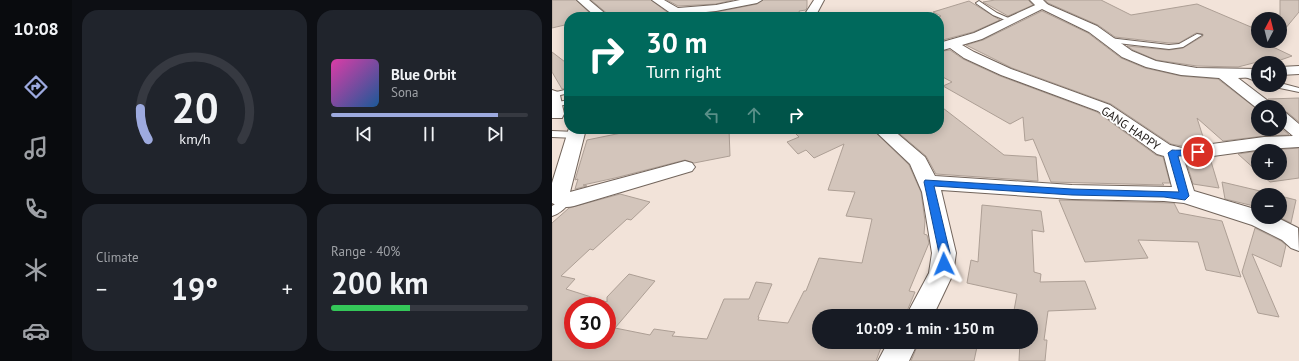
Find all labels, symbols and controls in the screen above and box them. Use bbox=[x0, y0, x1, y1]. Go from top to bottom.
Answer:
north arrow bbox=[1251, 12, 1287, 48]
map controls bbox=[1251, 12, 1287, 224]
text: 10:08 bbox=[13, 17, 59, 40]
text: 30 m bbox=[646, 24, 707, 61]
icon: right bbox=[580, 28, 632, 80]
button: sound bbox=[1251, 56, 1287, 92]
text: Turn right bbox=[646, 60, 721, 83]
text: Blue Orbit bbox=[391, 65, 456, 84]
icon: directions bbox=[22, 73, 50, 101]
text: 20 bbox=[171, 81, 218, 134]
text: Sona bbox=[391, 84, 418, 101]
button: search bbox=[1251, 100, 1287, 136]
street label: GANG HAPPY bbox=[1099, 103, 1164, 153]
icon: left bbox=[701, 104, 723, 126]
icon: ahead bbox=[743, 104, 765, 126]
icon: right bbox=[785, 104, 807, 126]
icon: previous bbox=[353, 123, 375, 145]
icon: pause bbox=[418, 123, 440, 145]
icon: next bbox=[484, 123, 506, 145]
text: km/h bbox=[179, 128, 210, 147]
icon: music bbox=[22, 134, 50, 162]
pin bbox=[1181, 135, 1215, 169]
icon: arrive bbox=[1187, 141, 1209, 163]
button: + bbox=[1251, 144, 1287, 180]
button: − bbox=[1251, 188, 1287, 224]
icon: phone bbox=[22, 195, 50, 223]
text: Range · 40% bbox=[331, 243, 400, 260]
position arrow bbox=[923, 243, 965, 285]
text: Climate bbox=[96, 249, 139, 266]
icon: climate bbox=[22, 256, 50, 284]
text: 200 km bbox=[331, 263, 429, 302]
text: 19° bbox=[171, 269, 218, 308]
text: − bbox=[96, 275, 107, 303]
text: + bbox=[282, 275, 293, 303]
speed limit sign: 30 bbox=[564, 297, 616, 349]
icon: car bbox=[22, 317, 50, 345]
text: 10:09 · 1 min · 150 m bbox=[856, 319, 994, 338]

